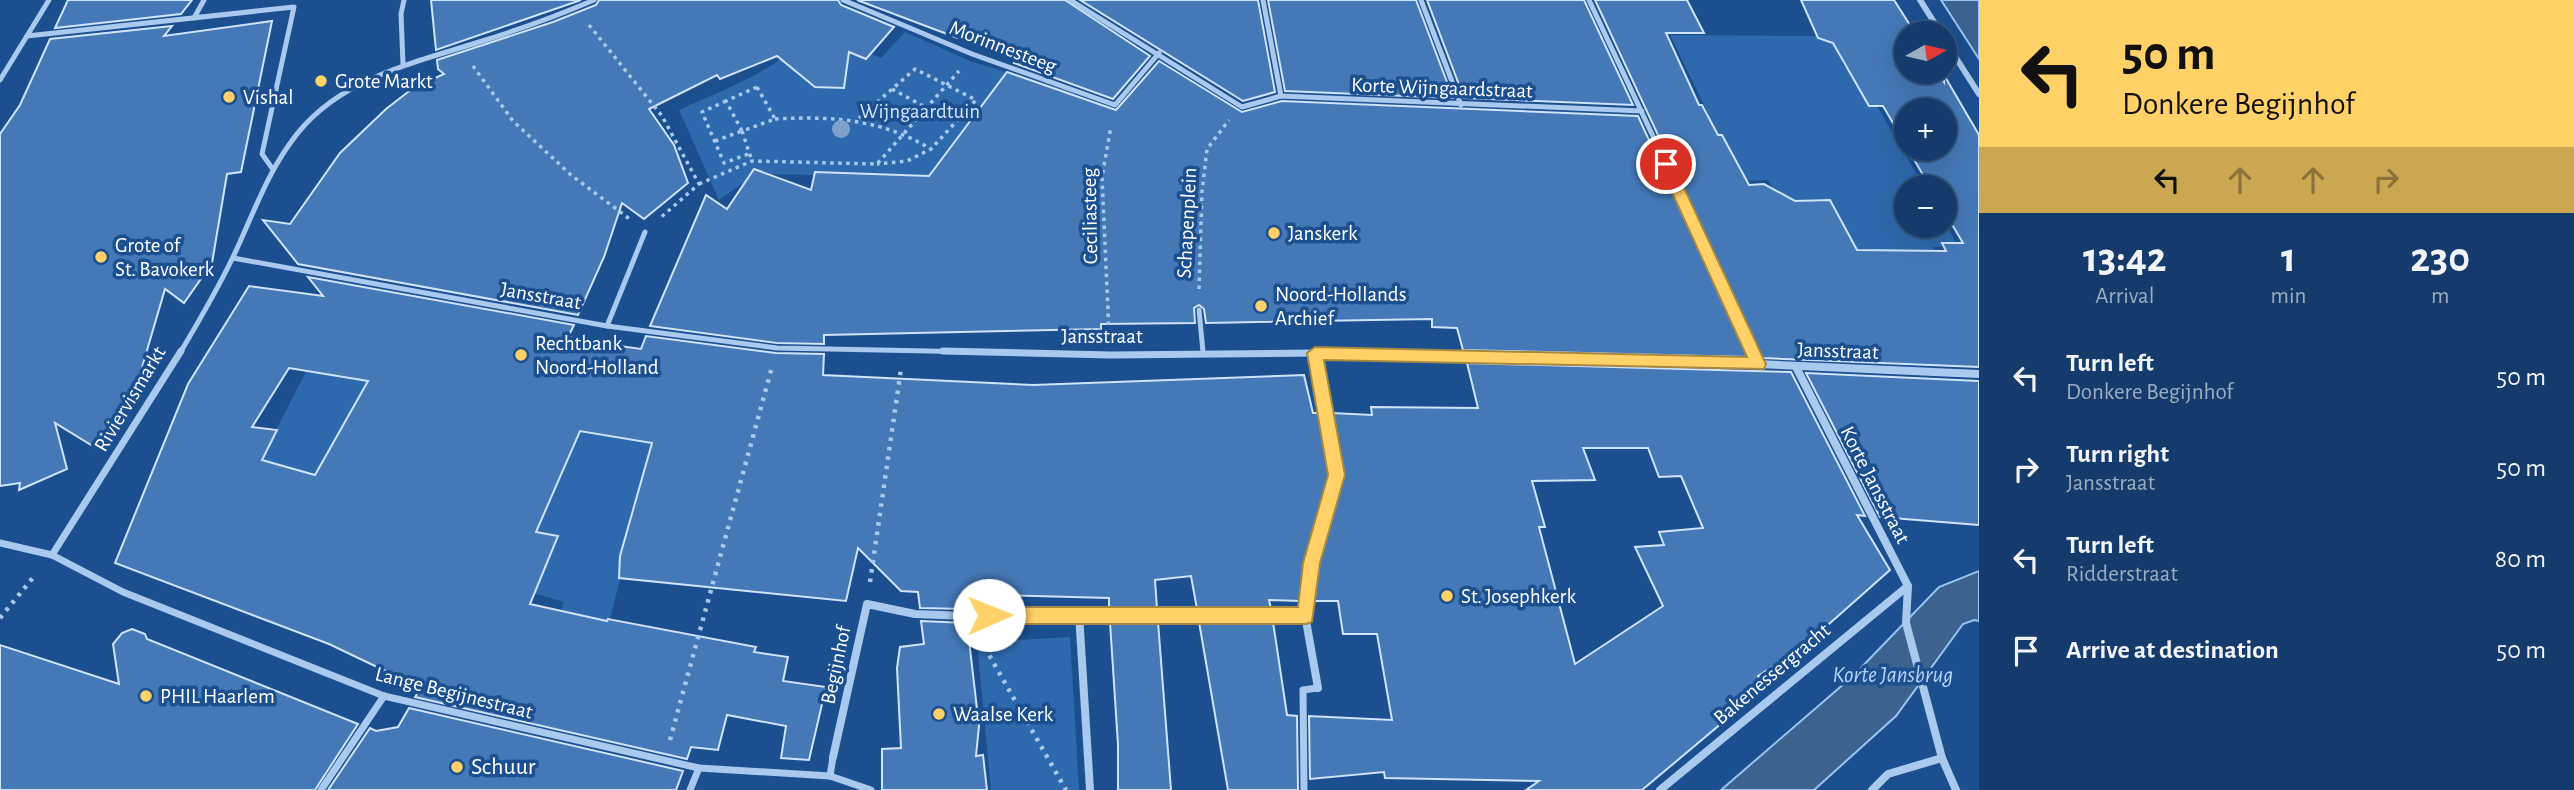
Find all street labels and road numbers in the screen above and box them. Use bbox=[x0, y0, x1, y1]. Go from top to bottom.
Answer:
street label: Morinnesteeg bbox=[947, 17, 1060, 77]
street label: Korte Wijngaardstraat bbox=[1351, 74, 1533, 102]
street label: Ceciliasteeg bbox=[1079, 167, 1101, 265]
street label: Schapenplein bbox=[1174, 167, 1200, 279]
street label: Jansstraat bbox=[499, 279, 583, 313]
street label: Jansstraat bbox=[1061, 326, 1143, 347]
street label: Jansstraat bbox=[1797, 339, 1879, 363]
street label: Riviervismarkt bbox=[90, 343, 170, 455]
street label: Korte Jansstraat bbox=[1836, 423, 1914, 547]
street label: Bakenessergracht bbox=[1710, 619, 1834, 729]
street label: Begijnhof bbox=[817, 622, 855, 706]
street label: Lange Begijnestraat bbox=[373, 663, 535, 723]

